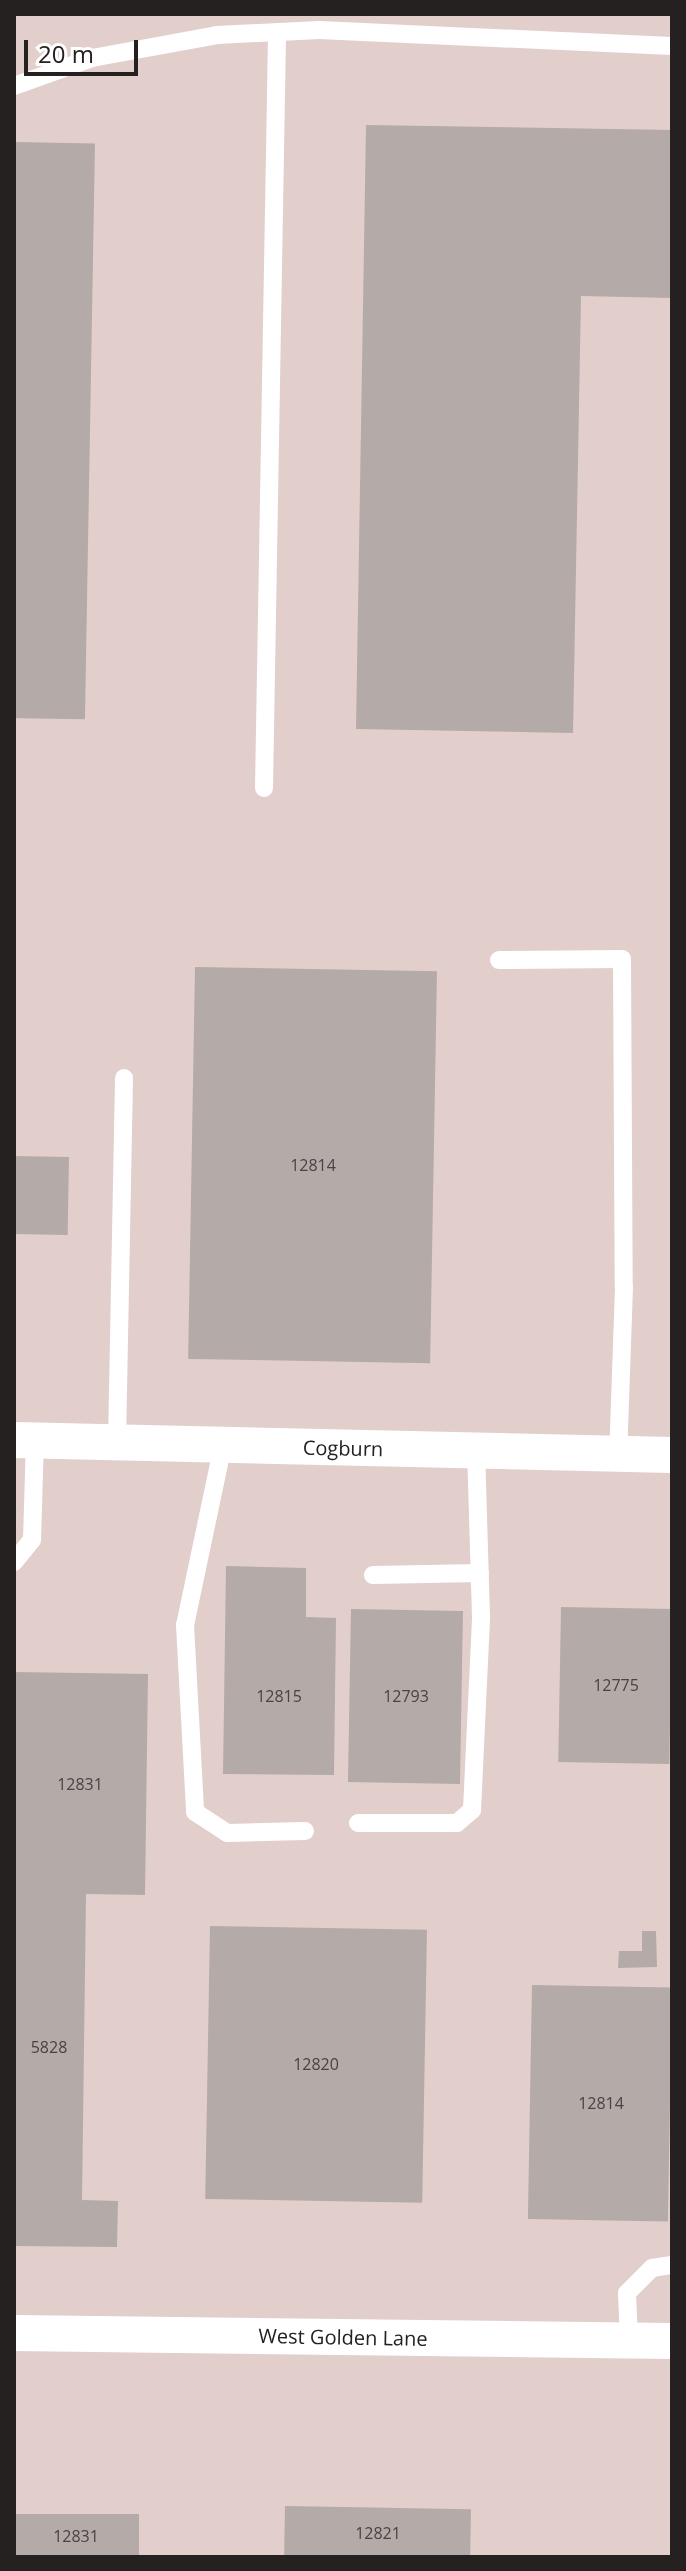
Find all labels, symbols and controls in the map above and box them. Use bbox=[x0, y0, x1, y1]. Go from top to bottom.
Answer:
scale bar bbox=[28, 24, 142, 74]
text: 20 m bbox=[38, 37, 94, 70]
house number: 12814 bbox=[290, 1155, 336, 1175]
street label: Cogburn bbox=[303, 1435, 383, 1461]
house number: 12775 bbox=[593, 1675, 639, 1695]
house number: 12815 bbox=[256, 1686, 302, 1706]
house number: 12793 bbox=[383, 1686, 429, 1706]
house number: 12831 bbox=[57, 1774, 103, 1794]
house number: 5828 bbox=[31, 2037, 67, 2057]
house number: 12820 bbox=[293, 2054, 339, 2074]
house number: 12814 bbox=[578, 2093, 624, 2113]
street label: West Golden Lane bbox=[258, 2324, 428, 2350]
house number: 12821 bbox=[355, 2523, 401, 2543]
house number: 12831 bbox=[53, 2526, 99, 2546]

